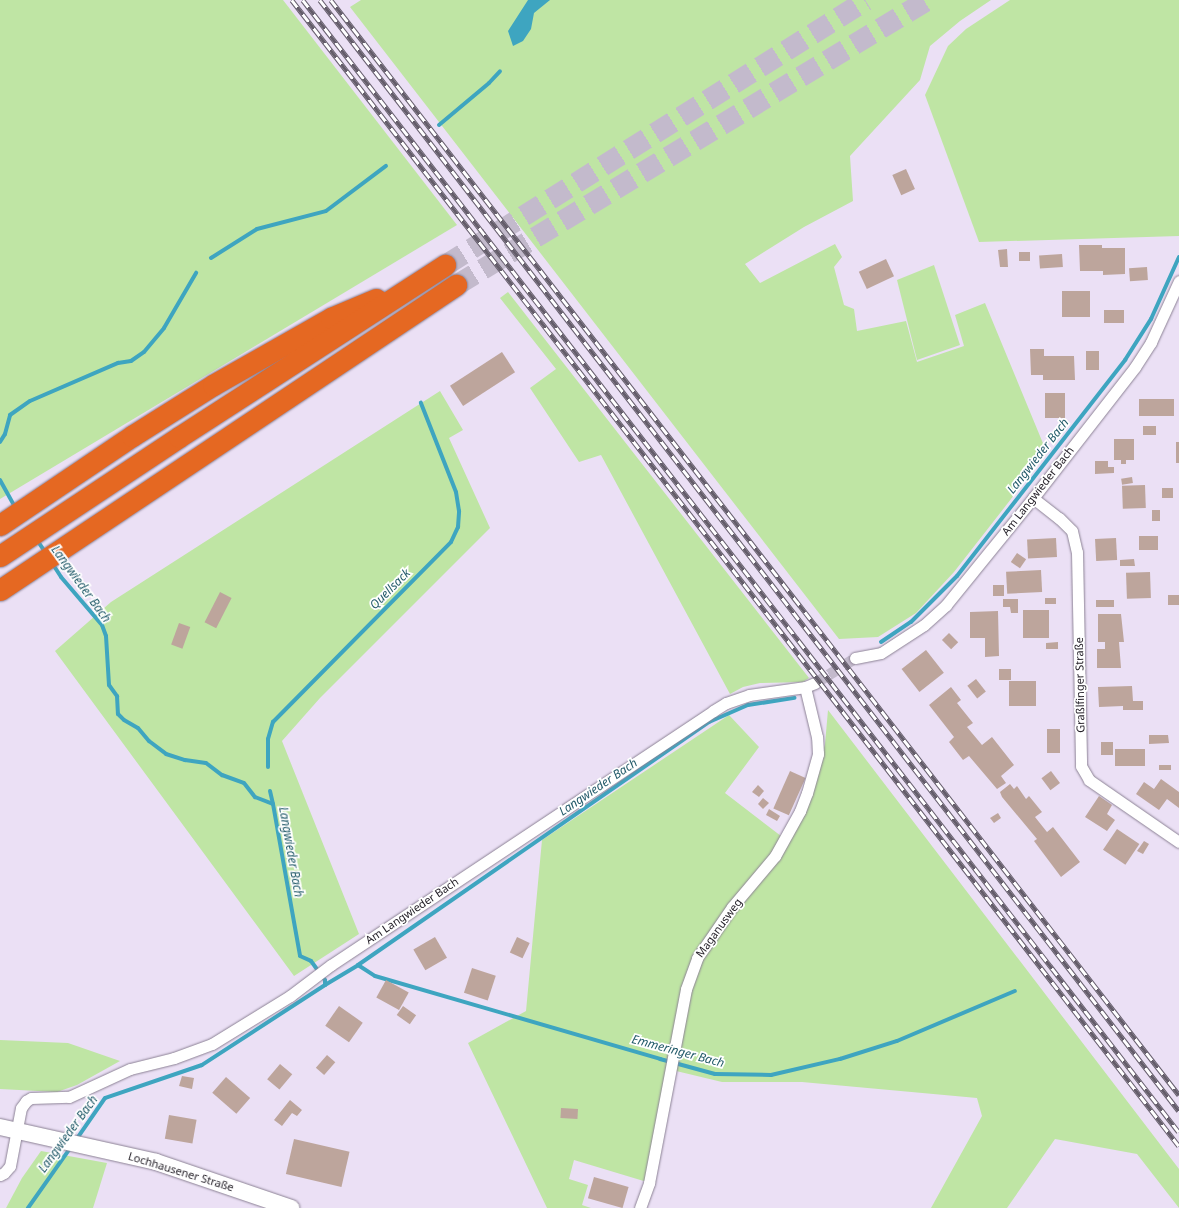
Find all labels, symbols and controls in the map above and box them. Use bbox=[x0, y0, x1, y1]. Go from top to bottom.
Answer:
water label: Langwieder Bach bbox=[1004, 416, 1072, 496]
street label: Am Langwieder Bach bbox=[999, 444, 1077, 538]
water label: Langwieder Bach bbox=[48, 543, 114, 625]
water label: Quellsack bbox=[367, 566, 413, 612]
street label: Graßlfinger Straße bbox=[1073, 637, 1087, 733]
water label: Langwieder Bach bbox=[556, 755, 640, 819]
water label: Langwieder Bach bbox=[276, 806, 306, 898]
street label: Am Langwieder Bach bbox=[363, 875, 461, 947]
street label: Maganusweg bbox=[693, 896, 745, 960]
water label: Emmeringer Bach bbox=[630, 1032, 726, 1070]
water label: Langwieder Bach bbox=[35, 1093, 101, 1175]
street label: Lochhausener Straße bbox=[127, 1150, 235, 1194]

